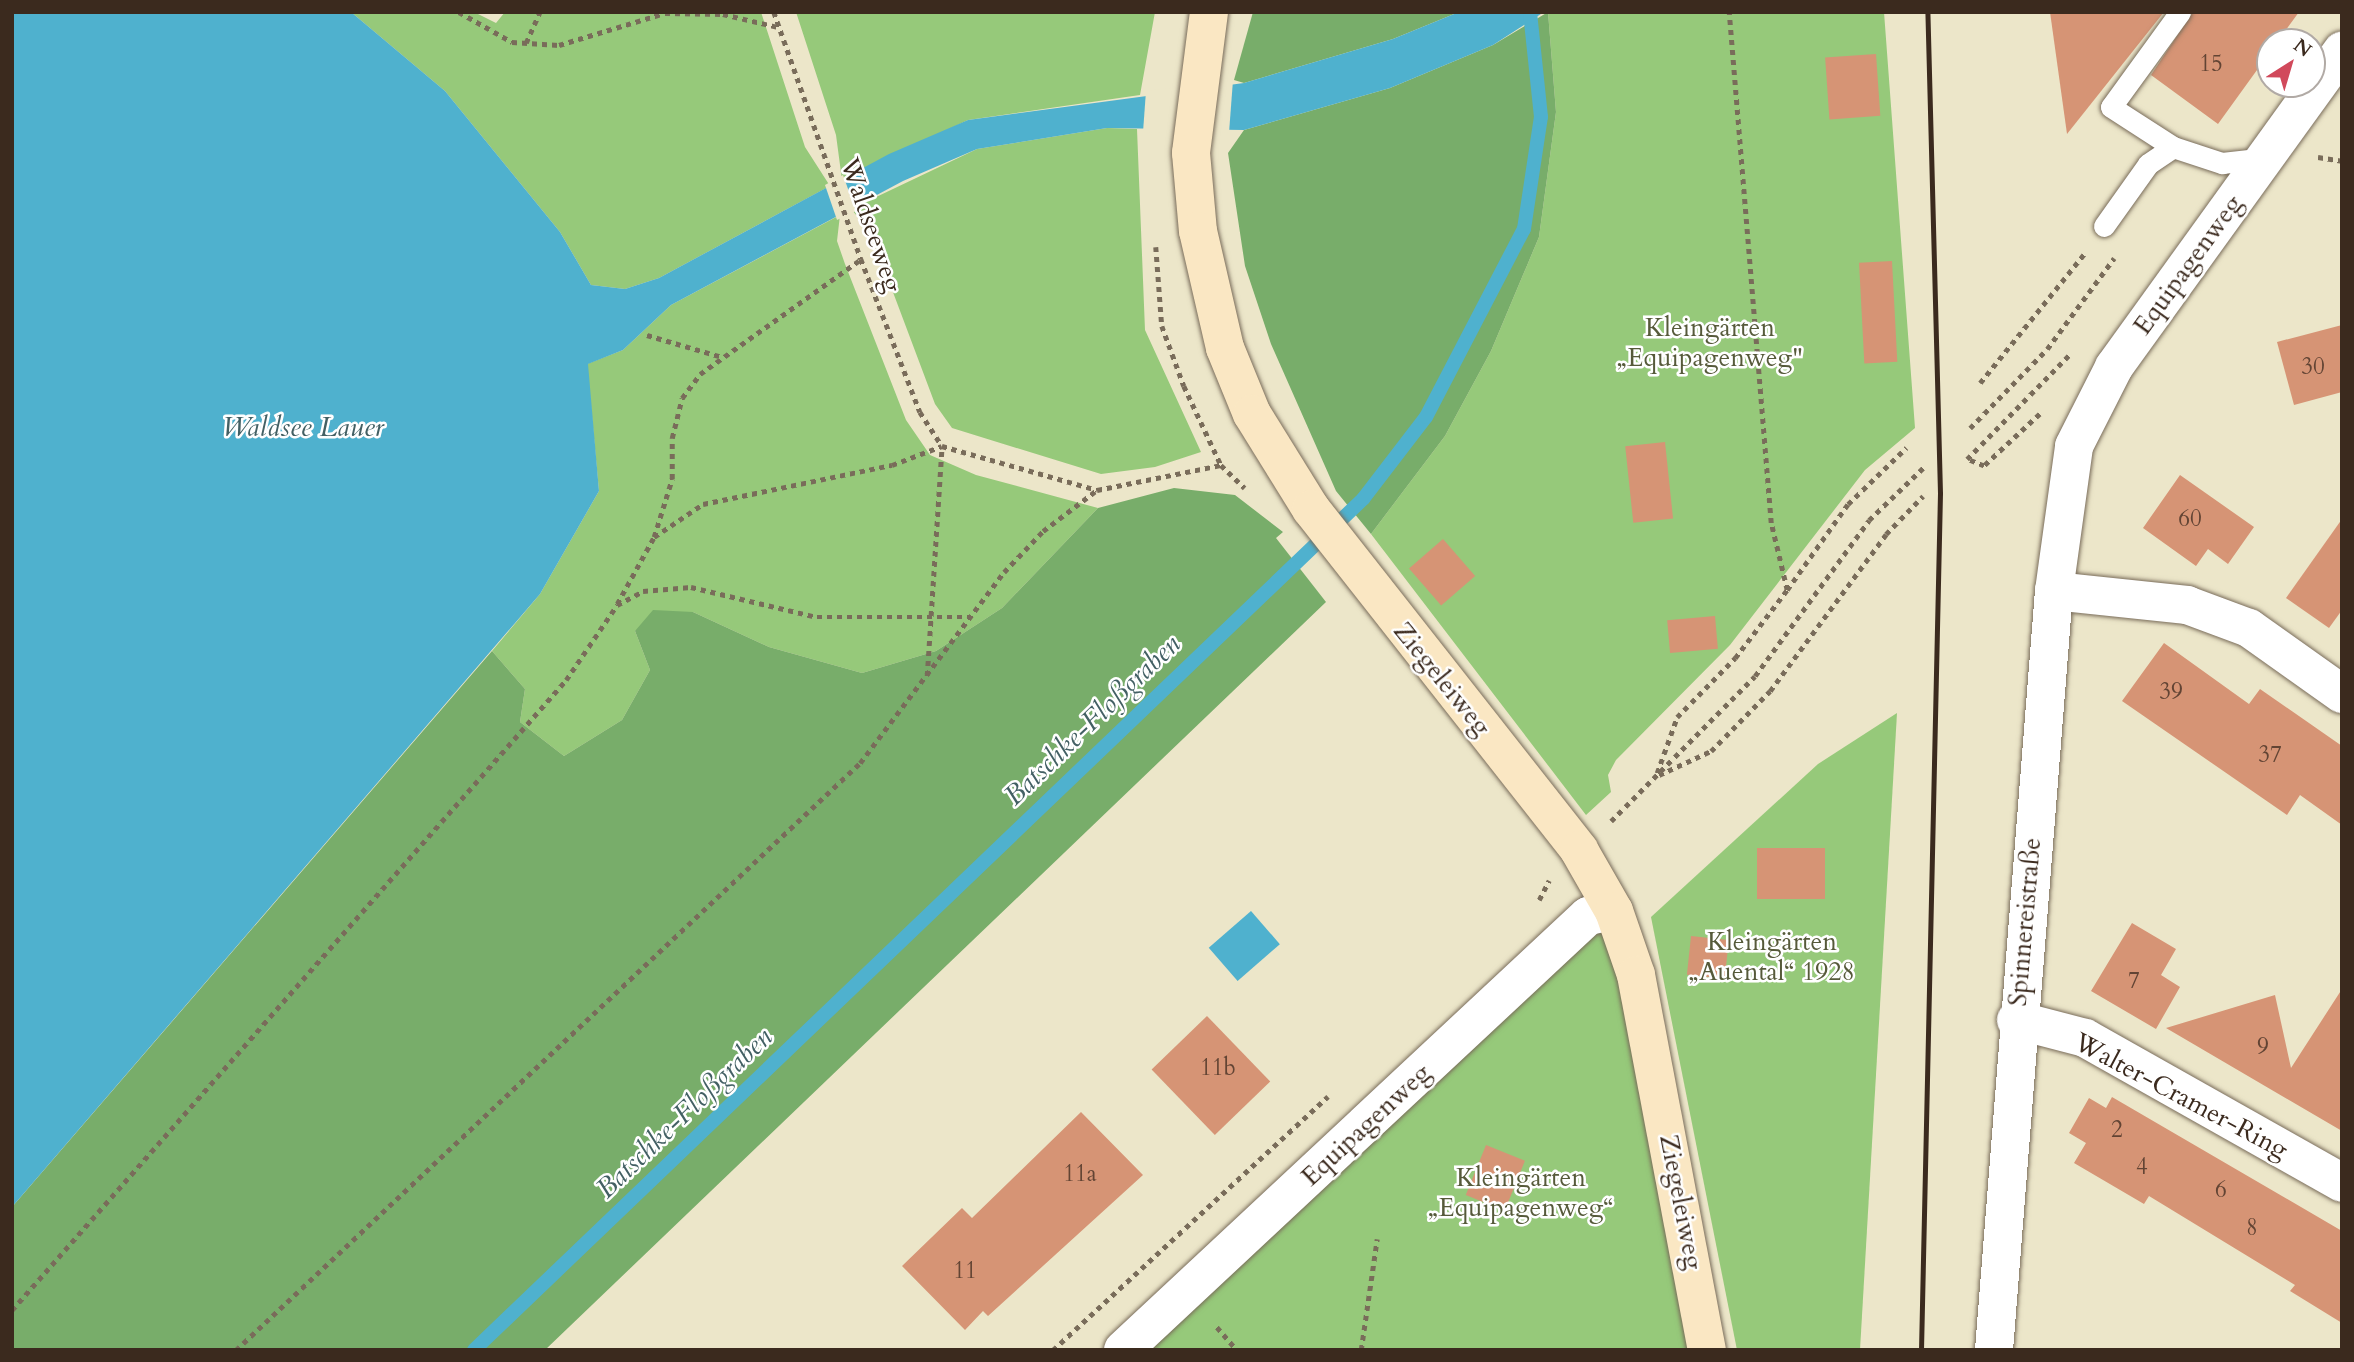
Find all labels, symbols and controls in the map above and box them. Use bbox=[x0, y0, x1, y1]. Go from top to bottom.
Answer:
north arrow bbox=[2256, 28, 2326, 98]
text: N bbox=[2288, 32, 2317, 63]
house number: 15 bbox=[2199, 50, 2223, 78]
street label: Waldseeweg bbox=[833, 154, 909, 296]
street label: Equipagenweg bbox=[2127, 189, 2249, 341]
park label: Kleingärten „Equipagenweg" bbox=[1617, 312, 1803, 374]
house number: 30 bbox=[2301, 353, 2325, 381]
water label: Waldsee Lauer bbox=[222, 410, 384, 444]
house number: 60 bbox=[2178, 505, 2202, 533]
street label: Ziegeleiweg bbox=[1387, 616, 1497, 742]
water label: Batschke‐Floßgraben bbox=[997, 627, 1187, 813]
house number: 39 bbox=[2159, 678, 2183, 706]
house number: 37 bbox=[2258, 741, 2282, 769]
street label: Spinnereistraße bbox=[2002, 836, 2048, 1008]
park label: Kleingärten „Auental“ 1928 bbox=[1689, 926, 1855, 988]
house number: 7 bbox=[2128, 967, 2140, 995]
water label: Batschke‐Floßgraben bbox=[589, 1020, 779, 1206]
street label: Walter-Cramer-Ring bbox=[2069, 1026, 2293, 1166]
house number: 9 bbox=[2257, 1033, 2269, 1061]
house number: 11b bbox=[1200, 1054, 1236, 1082]
street label: Equipagenweg bbox=[1295, 1057, 1437, 1193]
house number: 2 bbox=[2111, 1116, 2123, 1144]
street label: Ziegeleiweg bbox=[1653, 1132, 1709, 1272]
house number: 4 bbox=[2136, 1153, 2148, 1181]
house number: 11a bbox=[1063, 1160, 1097, 1188]
park label: Kleingärten „Equipagenweg“ bbox=[1428, 1162, 1614, 1224]
house number: 6 bbox=[2215, 1176, 2227, 1204]
house number: 8 bbox=[2246, 1214, 2258, 1242]
house number: 11 bbox=[953, 1257, 977, 1285]

